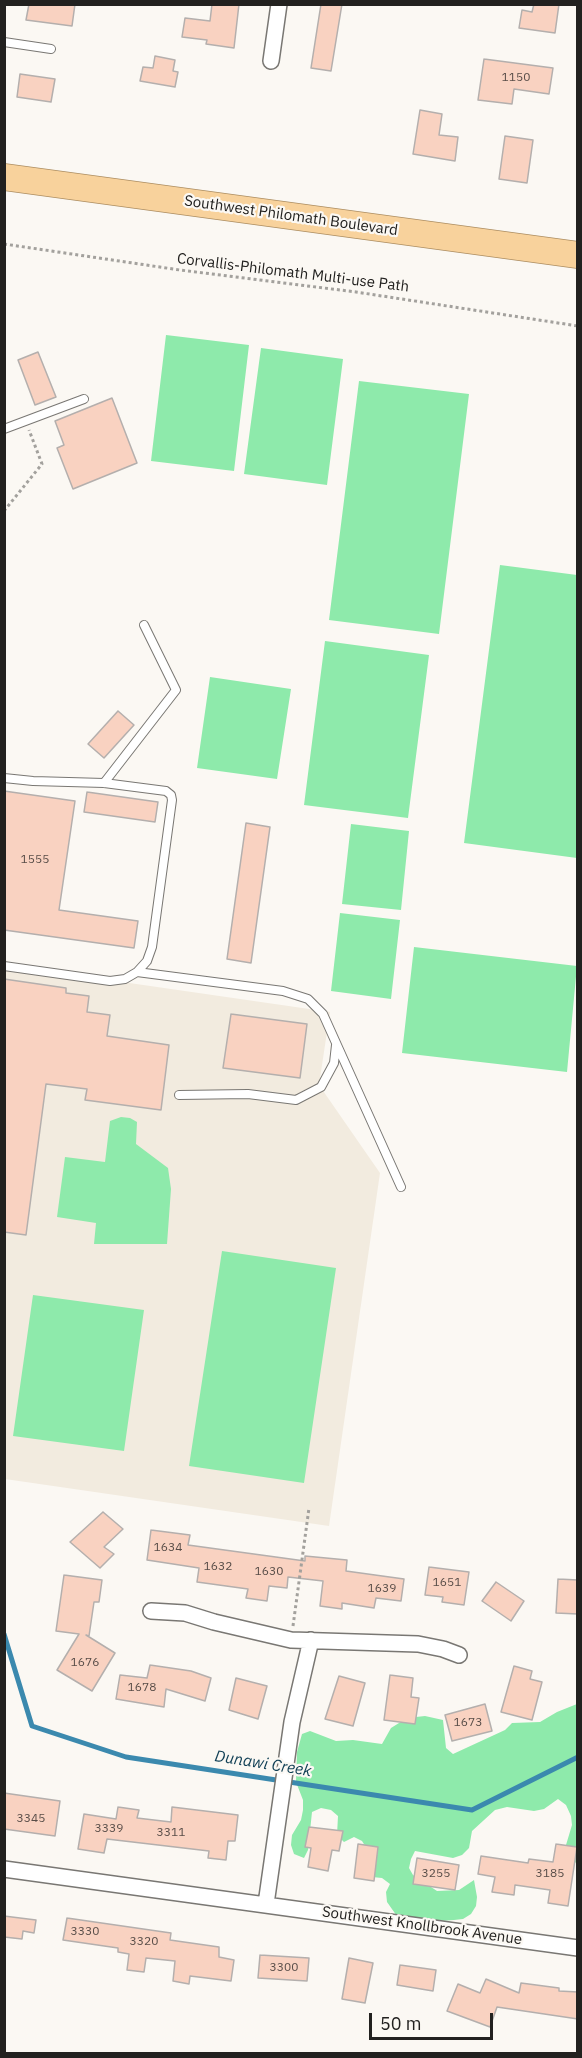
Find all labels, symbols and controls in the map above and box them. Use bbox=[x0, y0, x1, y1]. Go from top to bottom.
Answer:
house number: 1150 bbox=[502, 71, 530, 85]
street label: Southwest Philomath Boulevard bbox=[183, 192, 399, 240]
street label: Corvallis-Philomath Multi-use Path bbox=[176, 250, 410, 296]
house number: 1555 bbox=[21, 853, 49, 867]
house number: 1634 bbox=[154, 1541, 182, 1555]
house number: 1632 bbox=[204, 1560, 232, 1574]
house number: 1630 bbox=[255, 1565, 283, 1579]
house number: 1651 bbox=[433, 1576, 461, 1590]
house number: 1639 bbox=[368, 1582, 396, 1596]
house number: 1676 bbox=[71, 1656, 99, 1670]
house number: 1678 bbox=[128, 1681, 156, 1695]
house number: 1673 bbox=[454, 1716, 482, 1730]
water label: Dunawi Creek bbox=[213, 1747, 313, 1781]
house number: 3345 bbox=[17, 1812, 45, 1826]
house number: 3339 bbox=[95, 1822, 123, 1836]
house number: 3311 bbox=[157, 1826, 185, 1840]
house number: 3255 bbox=[422, 1867, 450, 1881]
house number: 3185 bbox=[536, 1867, 564, 1881]
street label: Southwest Knollbrook Avenue bbox=[321, 1903, 523, 1949]
house number: 3330 bbox=[71, 1925, 99, 1939]
house number: 3320 bbox=[130, 1935, 158, 1949]
house number: 3300 bbox=[270, 1961, 298, 1975]
scale bar bbox=[372, 2001, 496, 2039]
text: 50 m bbox=[380, 2012, 422, 2035]

